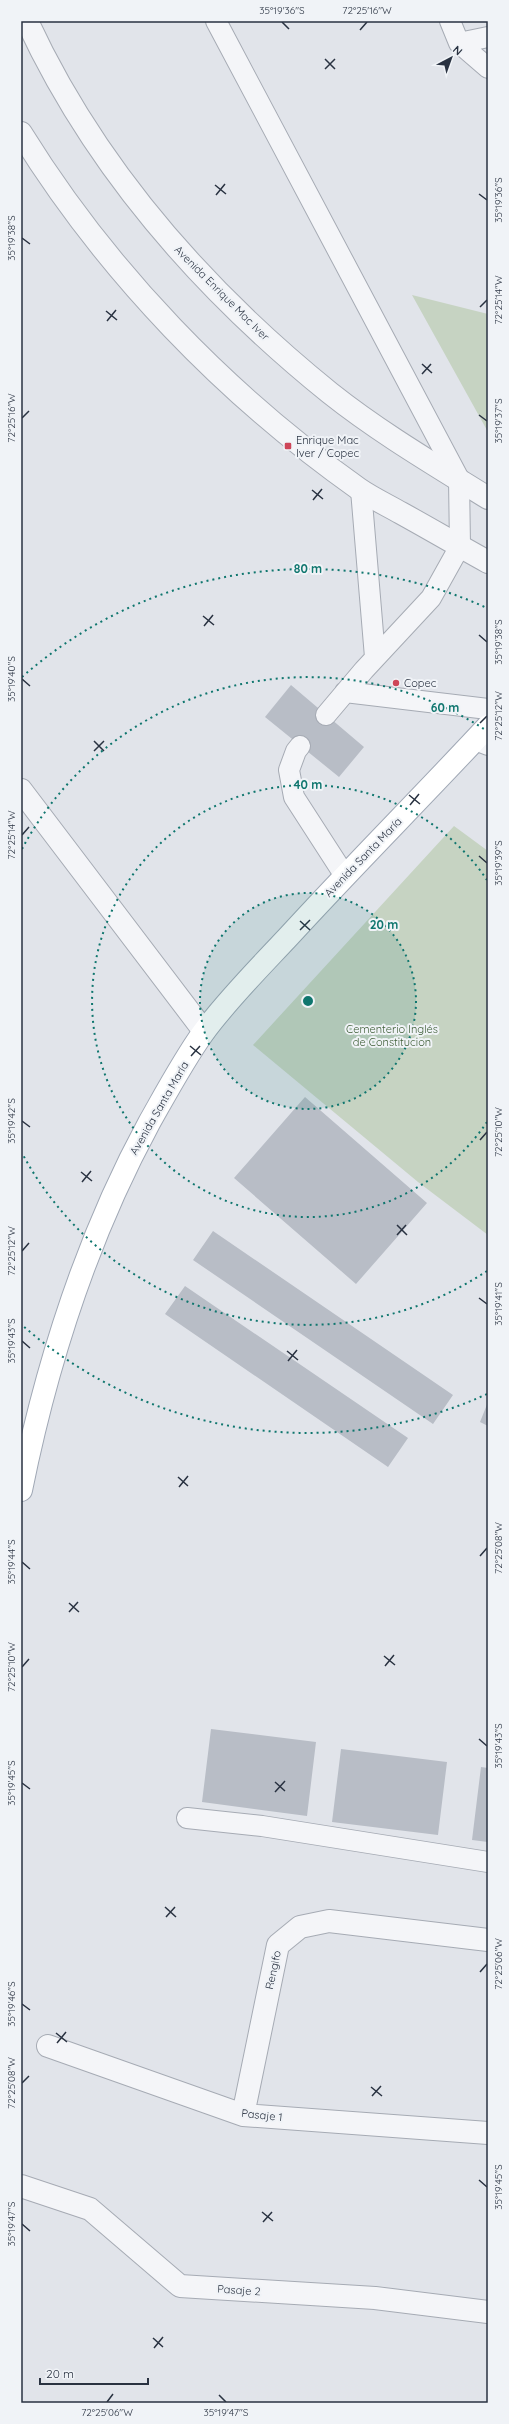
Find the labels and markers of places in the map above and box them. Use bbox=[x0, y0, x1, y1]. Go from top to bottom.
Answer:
place label: Enrique Mac Iver / Copec bbox=[296, 433, 359, 460]
marker: Enrique Mac Iver / Copec bbox=[283, 441, 293, 451]
place label: Copec bbox=[404, 676, 437, 690]
marker: Copec bbox=[391, 678, 401, 688]
centre of rings bbox=[301, 994, 315, 1008]

